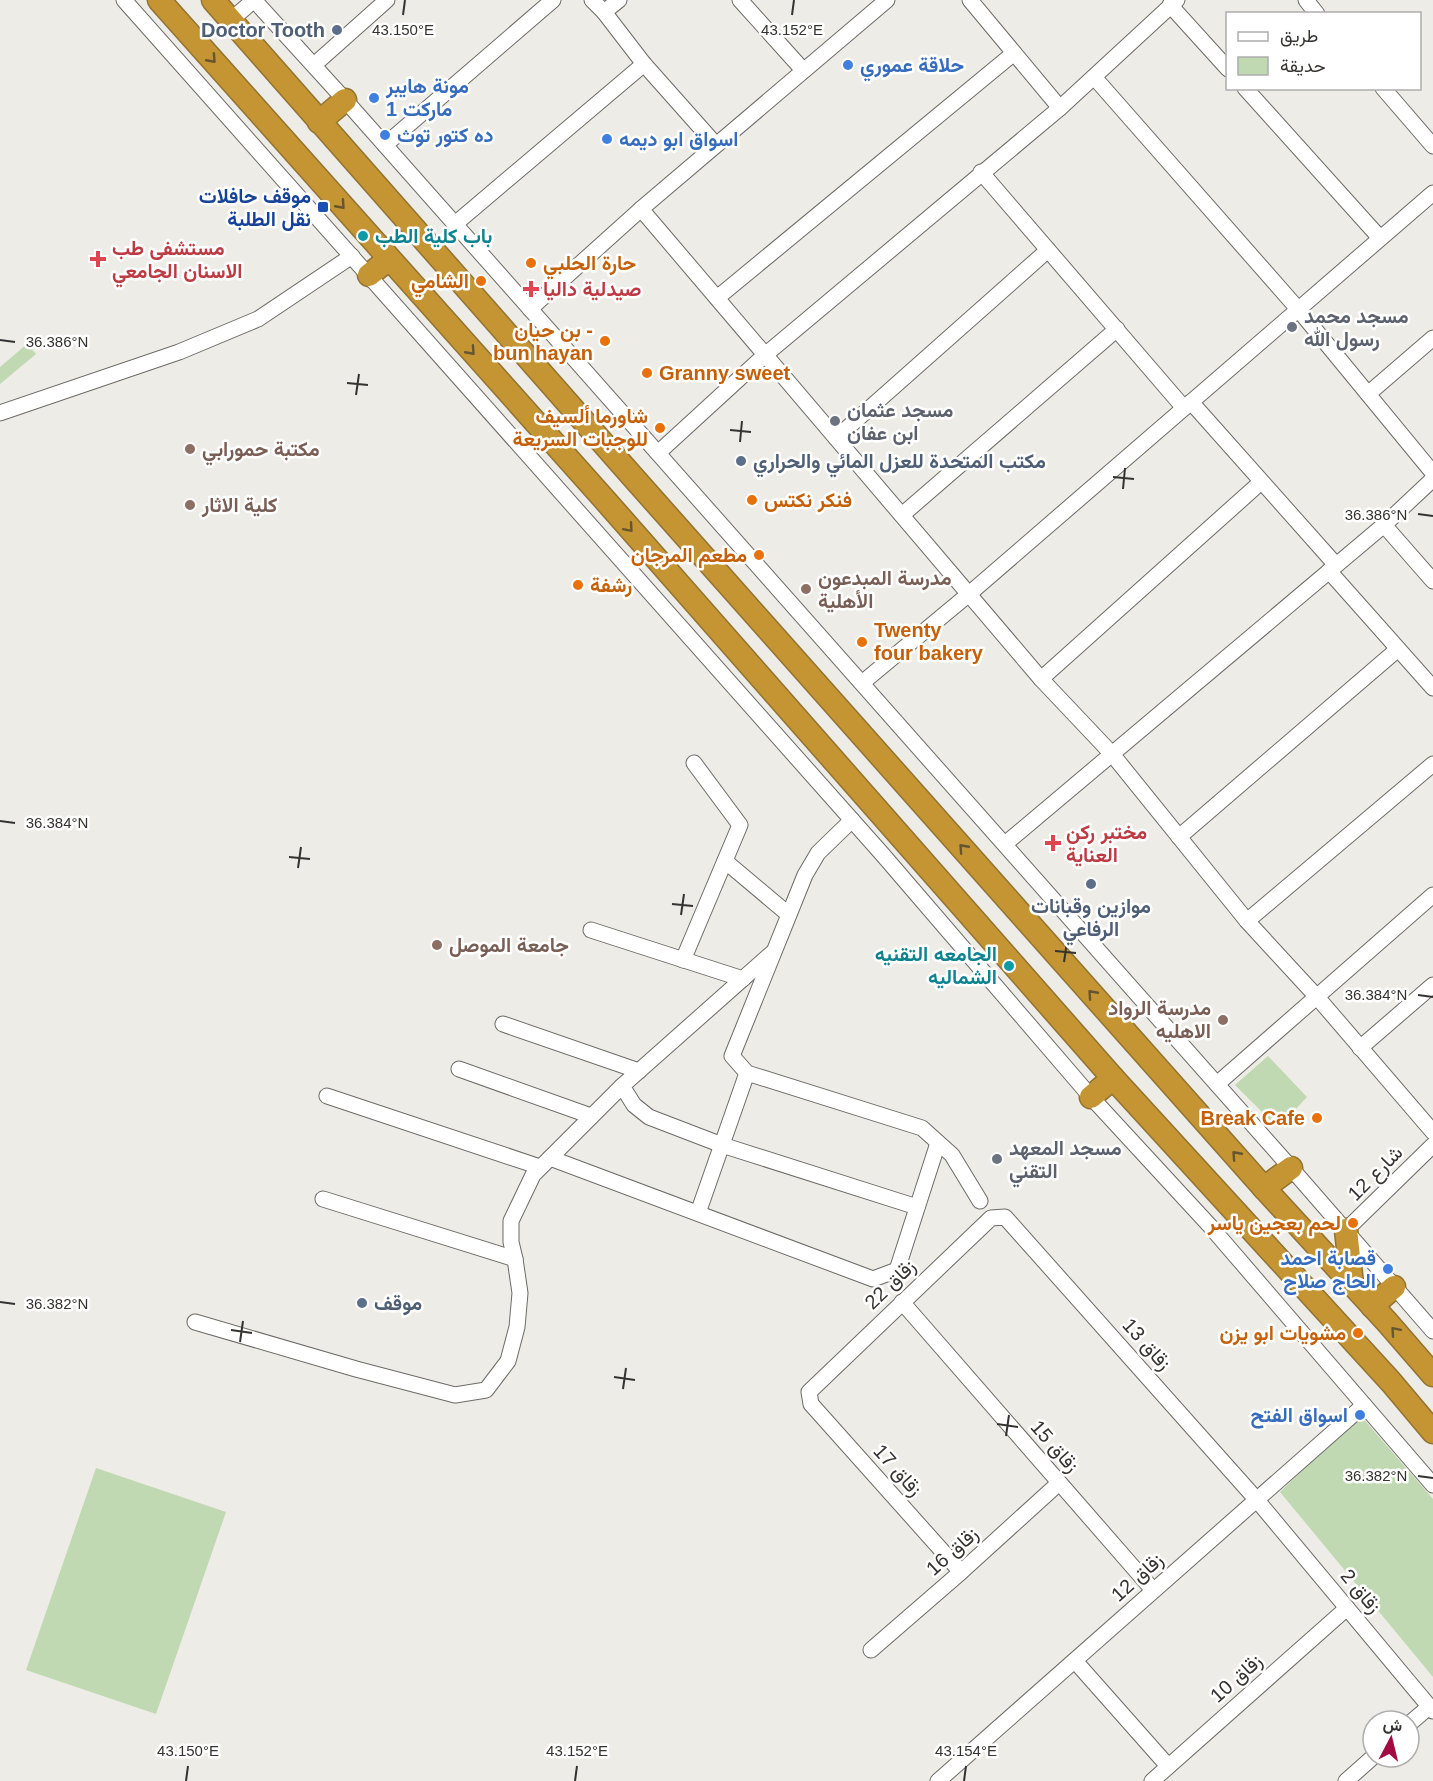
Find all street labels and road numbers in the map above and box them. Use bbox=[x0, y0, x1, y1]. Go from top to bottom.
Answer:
street label: شارع 12 bbox=[1343, 1141, 1409, 1207]
street label: زقاق 22 bbox=[860, 1255, 921, 1315]
street label: زقاق 13 bbox=[1117, 1314, 1176, 1376]
street label: زقاق 15 bbox=[1025, 1416, 1083, 1478]
street label: زقاق 17 bbox=[868, 1440, 927, 1502]
street label: زقاق 16 bbox=[922, 1522, 984, 1581]
street label: زقاق 12 bbox=[1107, 1548, 1169, 1607]
street label: زقاق 2 bbox=[1335, 1565, 1386, 1619]
street label: زقاق 10 bbox=[1206, 1649, 1268, 1708]

